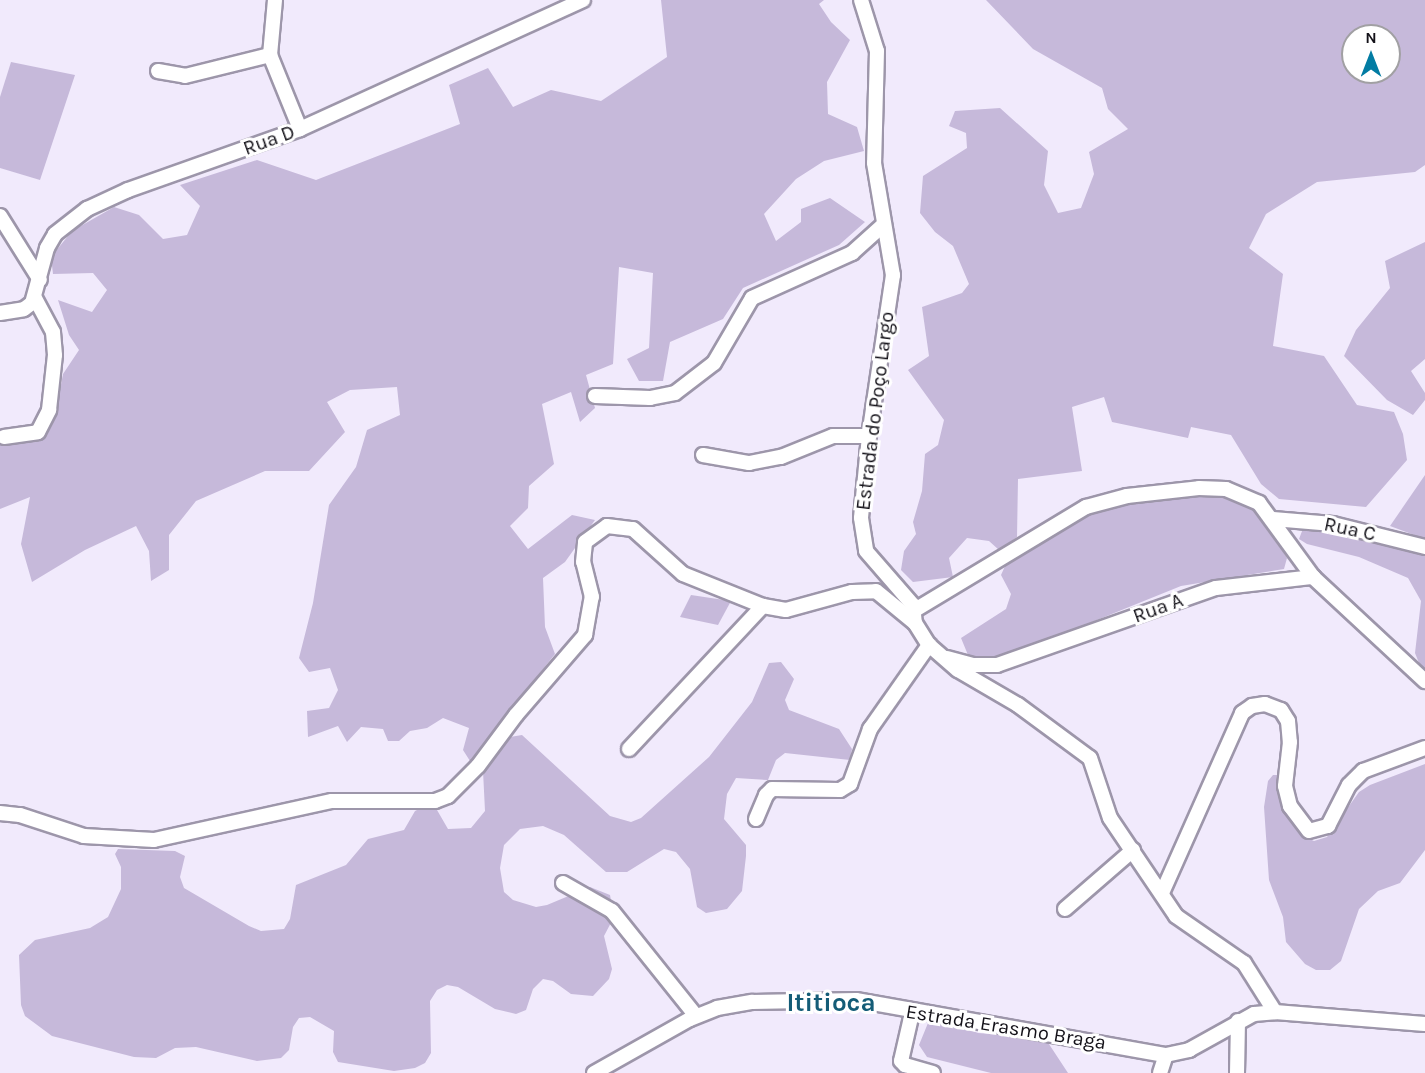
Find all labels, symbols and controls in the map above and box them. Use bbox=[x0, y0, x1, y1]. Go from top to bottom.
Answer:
north arrow bbox=[1341, 24, 1401, 84]
text: N bbox=[1365, 28, 1377, 47]
street label: Rua D bbox=[240, 120, 298, 160]
street label: Estrada do Poço Largo bbox=[851, 310, 899, 512]
street label: Rua C bbox=[1322, 512, 1378, 546]
street label: Rua A bbox=[1130, 588, 1186, 628]
district label: Ititioca bbox=[786, 987, 876, 1019]
street label: Estrada Erasmo Braga bbox=[904, 999, 1108, 1055]

